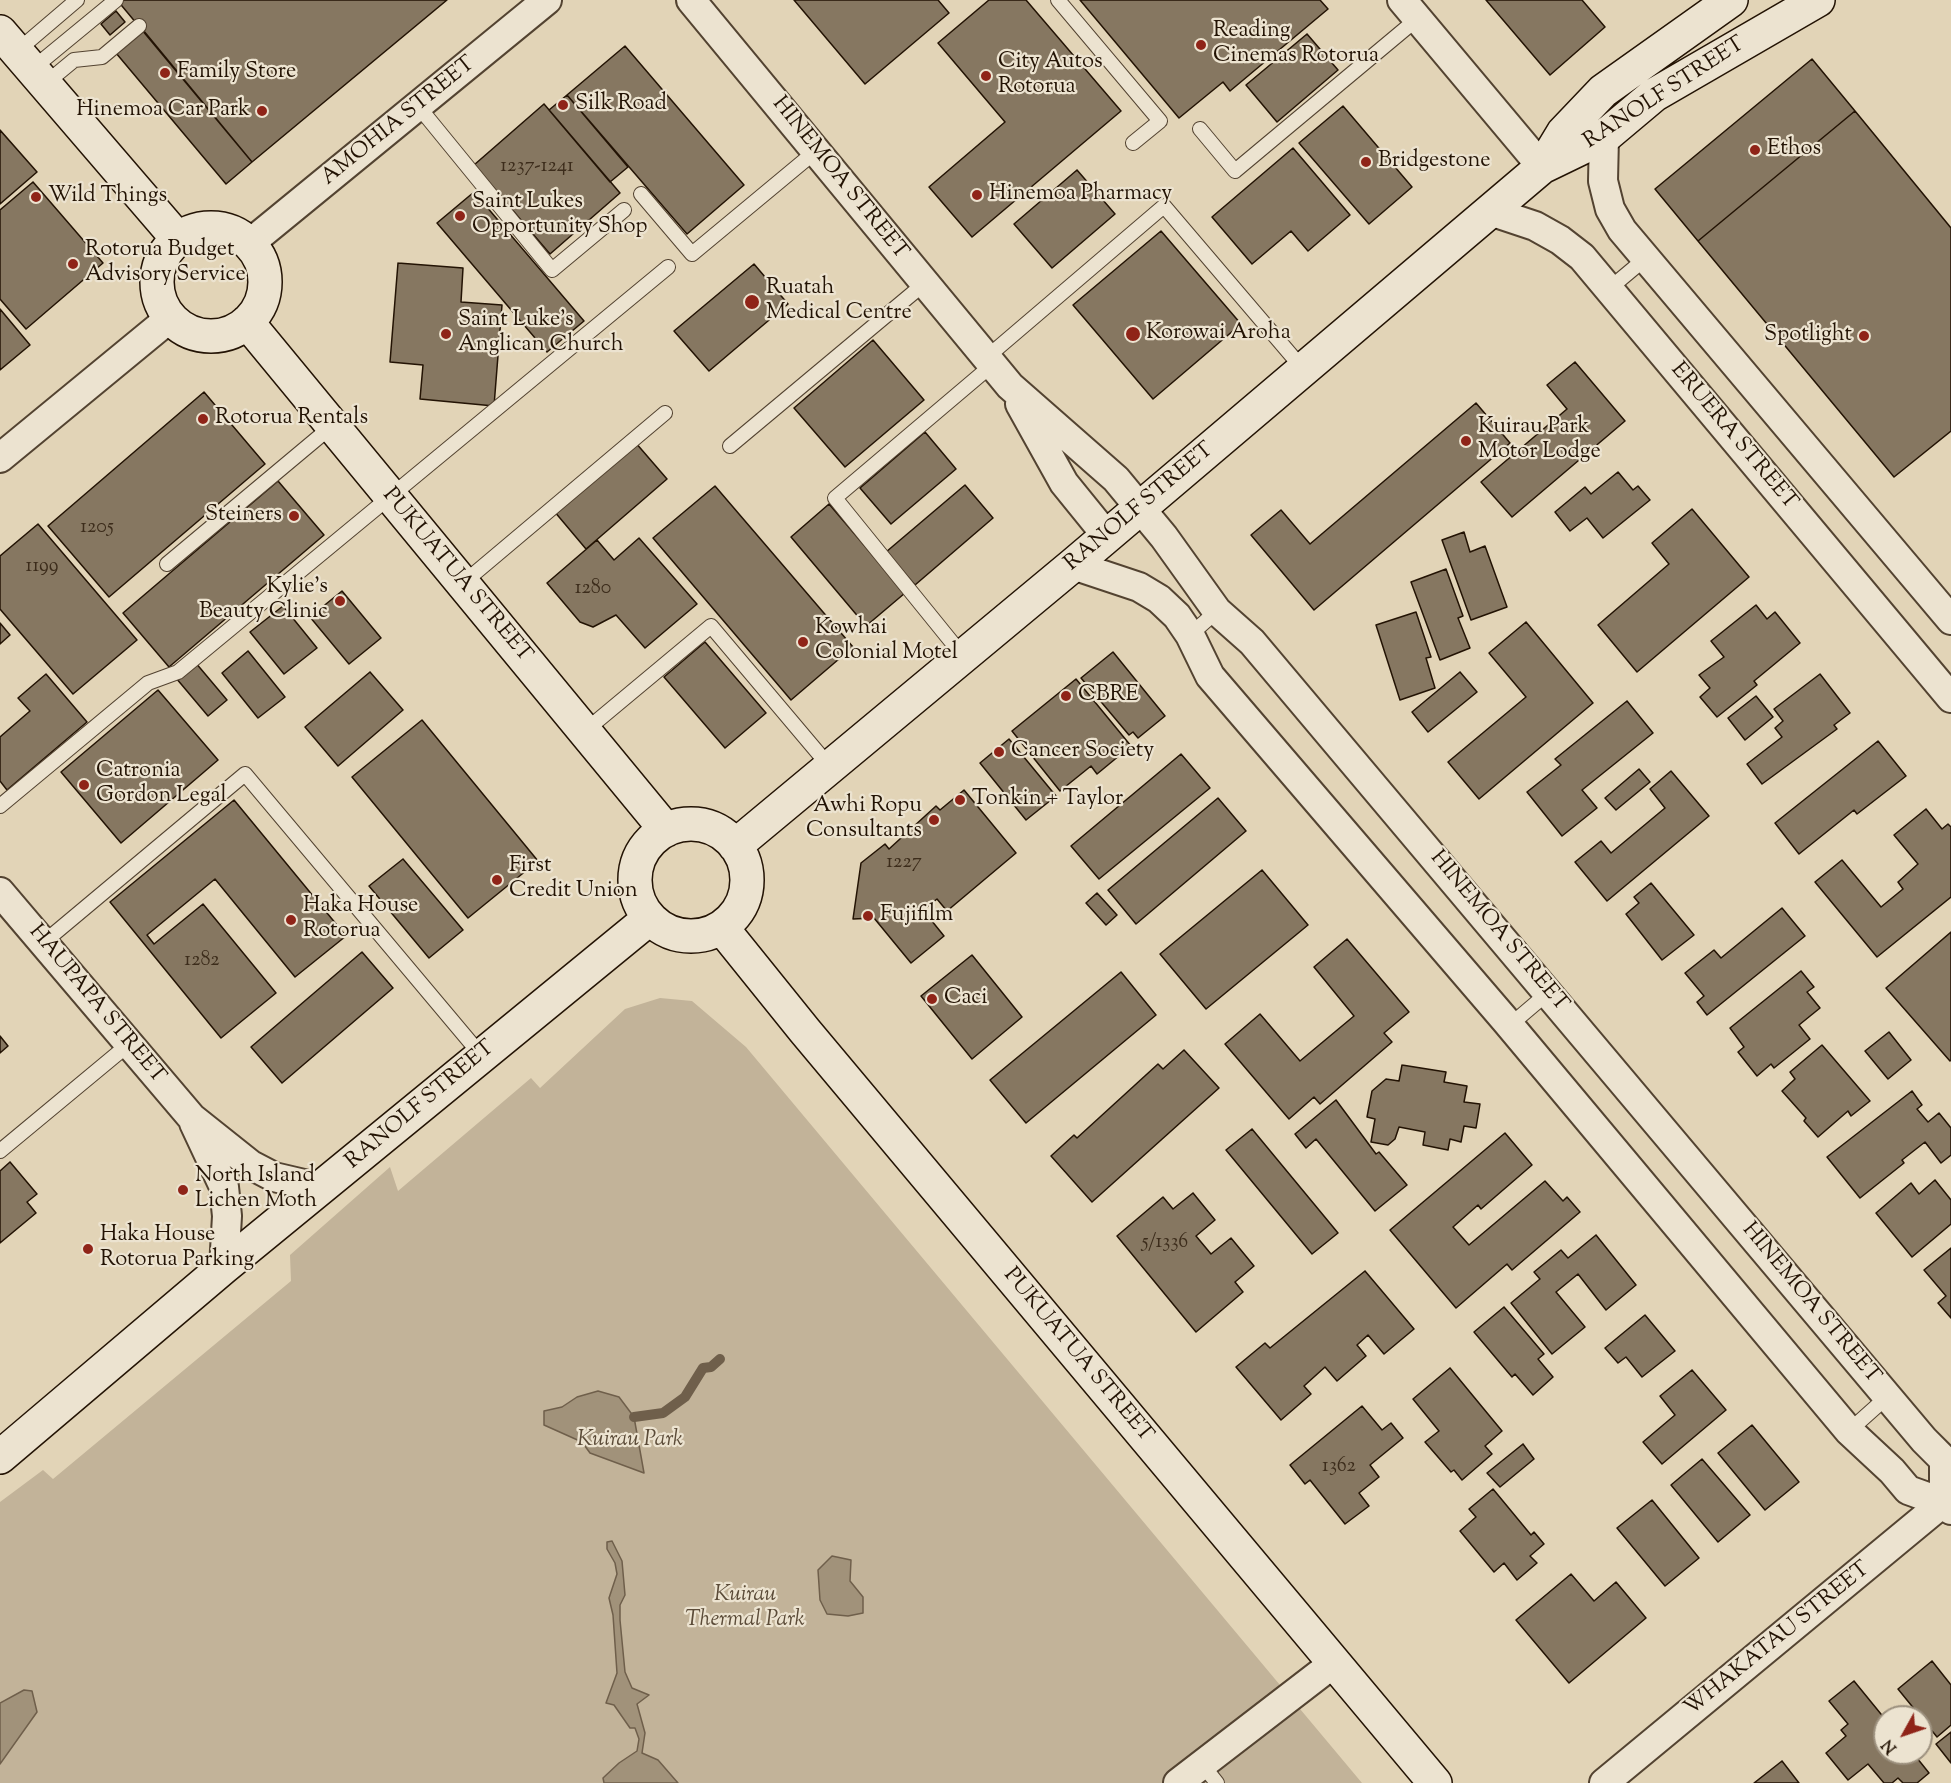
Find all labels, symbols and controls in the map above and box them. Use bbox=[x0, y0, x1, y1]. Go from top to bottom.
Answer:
place label: Reading Cinemas Rotorua bbox=[1213, 19, 1379, 70]
street label: RANOLF STREET bbox=[1580, 32, 1750, 156]
marker: Reading Cinemas Rotorua bbox=[1194, 38, 1208, 52]
place label: City Autos Rotorua bbox=[998, 50, 1103, 101]
street label: AMOHIA STREET bbox=[317, 52, 481, 192]
place label: Family Store bbox=[177, 60, 296, 86]
marker: Family Store bbox=[158, 66, 172, 80]
marker: City Autos Rotorua bbox=[979, 69, 993, 83]
place label: Silk Road bbox=[575, 92, 667, 118]
street label: HINEMOA STREET bbox=[765, 92, 913, 266]
place label: Hinemoa Car Park bbox=[76, 98, 250, 124]
marker: Silk Road bbox=[556, 98, 570, 112]
marker: Hinemoa Car Park bbox=[255, 104, 269, 118]
place label: Ethos bbox=[1767, 137, 1821, 163]
marker: Ethos bbox=[1748, 143, 1762, 157]
place label: Bridgestone bbox=[1378, 149, 1491, 175]
marker: Bridgestone bbox=[1359, 155, 1373, 169]
house number: 1237-1241 bbox=[500, 156, 574, 180]
place label: Hinemoa Pharmacy bbox=[989, 182, 1172, 208]
place label: Wild Things bbox=[48, 184, 167, 210]
marker: Hinemoa Pharmacy bbox=[970, 188, 984, 202]
marker: Wild Things bbox=[29, 190, 43, 204]
place label: Saint Lukes Opportunity Shop bbox=[472, 190, 648, 242]
marker: Saint Lukes Opportunity Shop bbox=[453, 209, 467, 223]
place label: Rotorua Budget Advisory Service bbox=[85, 238, 246, 290]
marker: Rotorua Budget Advisory Service bbox=[66, 257, 80, 271]
place label: Ruatah Medical Centre bbox=[766, 276, 912, 328]
marker: Ruatah Medical Centre bbox=[743, 293, 761, 311]
place label: Saint Luke's Anglican Church bbox=[458, 308, 624, 360]
place label: Korowai Aroha bbox=[1146, 321, 1291, 347]
place label: Spotlight bbox=[1764, 323, 1852, 349]
marker: Korowai Aroha bbox=[1124, 325, 1142, 343]
marker: Saint Luke's Anglican Church bbox=[439, 327, 453, 341]
marker: Spotlight bbox=[1857, 329, 1871, 343]
street label: ERUERA STREET bbox=[1664, 358, 1802, 516]
place label: Rotorua Rentals bbox=[215, 406, 368, 432]
marker: Rotorua Rentals bbox=[196, 412, 210, 426]
place label: Kuirau Park Motor Lodge bbox=[1478, 415, 1601, 466]
marker: Kuirau Park Motor Lodge bbox=[1459, 434, 1473, 448]
street label: RANOLF STREET bbox=[1060, 438, 1220, 578]
street label: PUKUATUA STREET bbox=[375, 483, 537, 669]
place label: Steiners bbox=[205, 503, 282, 529]
marker: Steiners bbox=[287, 509, 301, 523]
house number: 1205 bbox=[80, 517, 114, 541]
house number: 1199 bbox=[26, 556, 58, 580]
place label: Kylie's Beauty Clinic bbox=[199, 575, 328, 626]
house number: 1280 bbox=[575, 578, 611, 602]
marker: Kylie's Beauty Clinic bbox=[333, 594, 347, 608]
place label: Kowhai Colonial Motel bbox=[815, 616, 958, 668]
marker: Kowhai Colonial Motel bbox=[796, 635, 810, 649]
place label: CBRE bbox=[1078, 683, 1139, 709]
marker: CBRE bbox=[1059, 689, 1073, 703]
place label: Cancer Society bbox=[1011, 739, 1154, 765]
marker: Cancer Society bbox=[992, 745, 1006, 759]
place label: Catronia Gordon Legal bbox=[96, 759, 227, 810]
marker: Catronia Gordon Legal bbox=[77, 778, 91, 792]
place label: Tonkin + Taylor bbox=[972, 787, 1123, 813]
marker: Tonkin + Taylor bbox=[953, 793, 967, 807]
place label: Awhi Ropu Consultants bbox=[806, 794, 922, 846]
marker: Awhi Ropu Consultants bbox=[927, 813, 941, 827]
street label: HINEMOA STREET bbox=[1423, 846, 1573, 1018]
house number: 1227 bbox=[886, 852, 922, 876]
place label: First Credit Union bbox=[509, 854, 638, 906]
marker: First Credit Union bbox=[490, 873, 504, 887]
place label: Haka House Rotorua bbox=[303, 894, 418, 945]
place label: Fujifilm bbox=[880, 903, 953, 929]
marker: Fujifilm bbox=[861, 909, 875, 923]
marker: Haka House Rotorua bbox=[284, 913, 298, 927]
street label: HAUPAPA STREET bbox=[22, 920, 170, 1090]
house number: 1282 bbox=[184, 950, 220, 974]
place label: Caci bbox=[944, 986, 987, 1012]
marker: Caci bbox=[925, 992, 939, 1006]
street label: RANOLF STREET bbox=[341, 1036, 501, 1176]
place label: North Island Lichen Moth bbox=[195, 1164, 317, 1216]
marker: North Island Lichen Moth bbox=[176, 1183, 190, 1197]
street label: HINEMOA STREET bbox=[1735, 1218, 1885, 1390]
place label: Haka House Rotorua Parking bbox=[100, 1223, 254, 1274]
house number: 5/1336 bbox=[1142, 1232, 1188, 1256]
marker: Haka House Rotorua Parking bbox=[81, 1242, 95, 1256]
street label: PUKUATUA STREET bbox=[996, 1263, 1158, 1449]
park label: Kuirau Park bbox=[577, 1428, 683, 1454]
house number: 1362 bbox=[1322, 1456, 1356, 1480]
street label: WHAKATAU STREET bbox=[1680, 1557, 1876, 1723]
park label: Kuirau Thermal Park bbox=[685, 1583, 805, 1634]
north arrow bbox=[1873, 1705, 1933, 1765]
text: N bbox=[1877, 1733, 1903, 1758]

